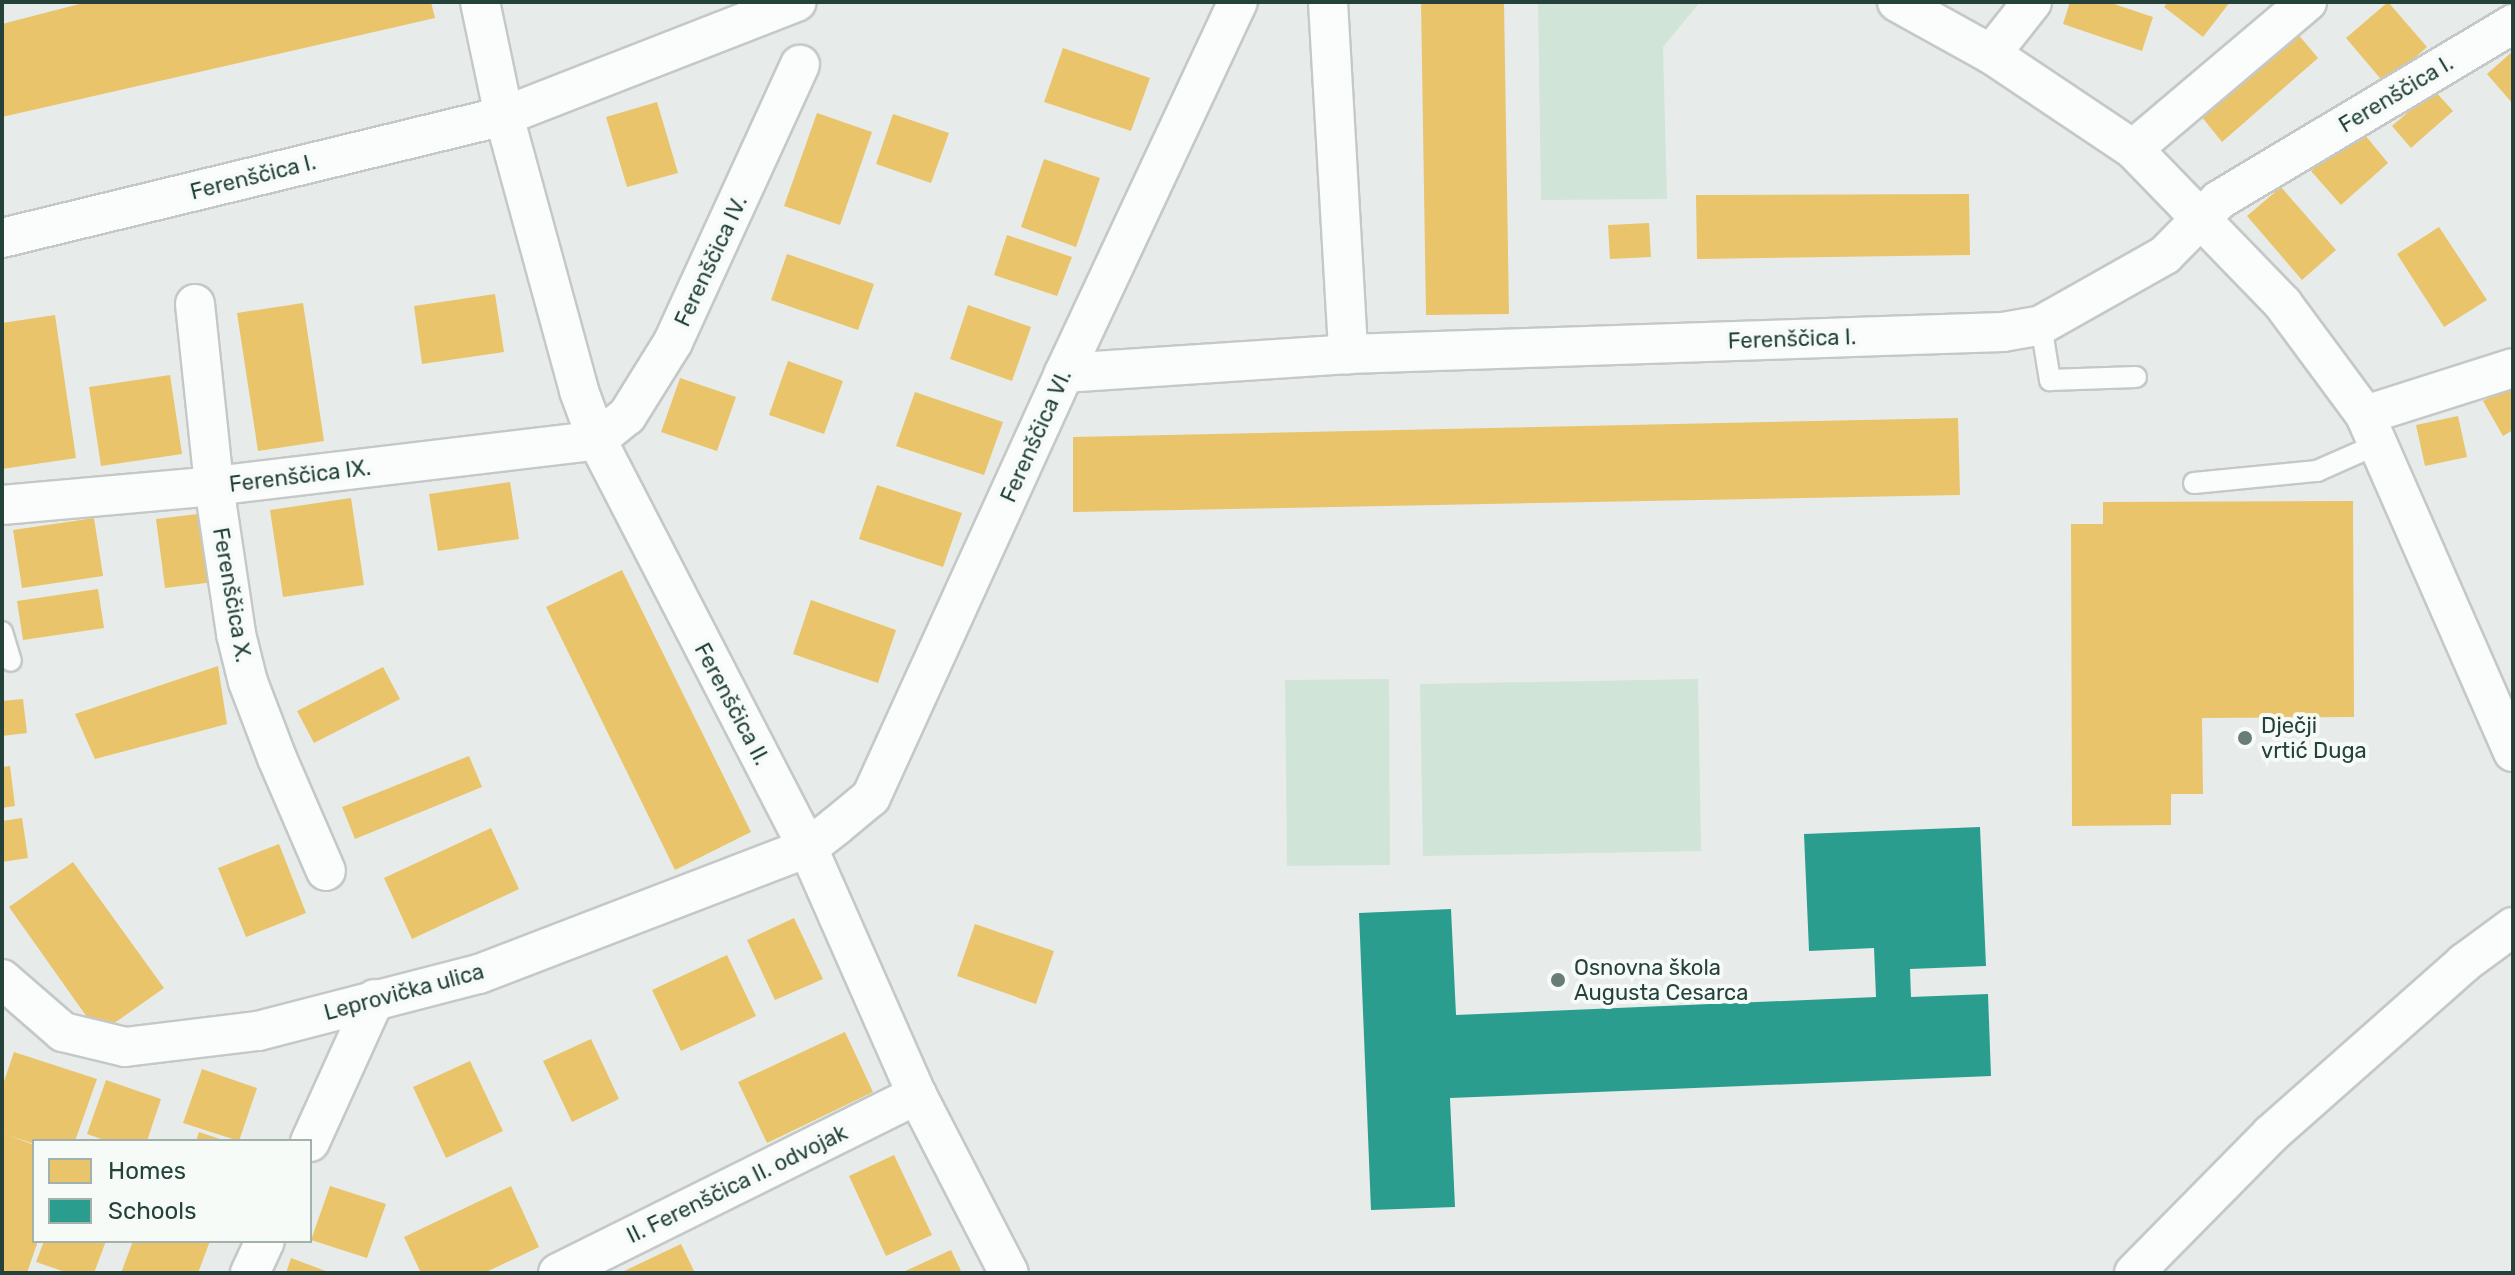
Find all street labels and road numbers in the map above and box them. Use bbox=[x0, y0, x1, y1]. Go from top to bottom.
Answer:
street label: Ferenščica I. bbox=[2334, 50, 2458, 138]
street label: Ferenščica I. bbox=[187, 149, 319, 205]
street label: Ferenščica IV. bbox=[669, 191, 753, 331]
street label: Ferenščica I. bbox=[1727, 324, 1857, 354]
street label: Ferenščica VI. bbox=[995, 365, 1077, 507]
street label: Ferenščica IX. bbox=[228, 454, 372, 498]
street label: Ferenščica X. bbox=[207, 525, 257, 665]
street label: Ferenščica II. bbox=[689, 638, 775, 770]
street label: Leprovička ulica bbox=[321, 958, 487, 1026]
street label: II. Ferenščica II. odvojak bbox=[623, 1119, 851, 1249]

